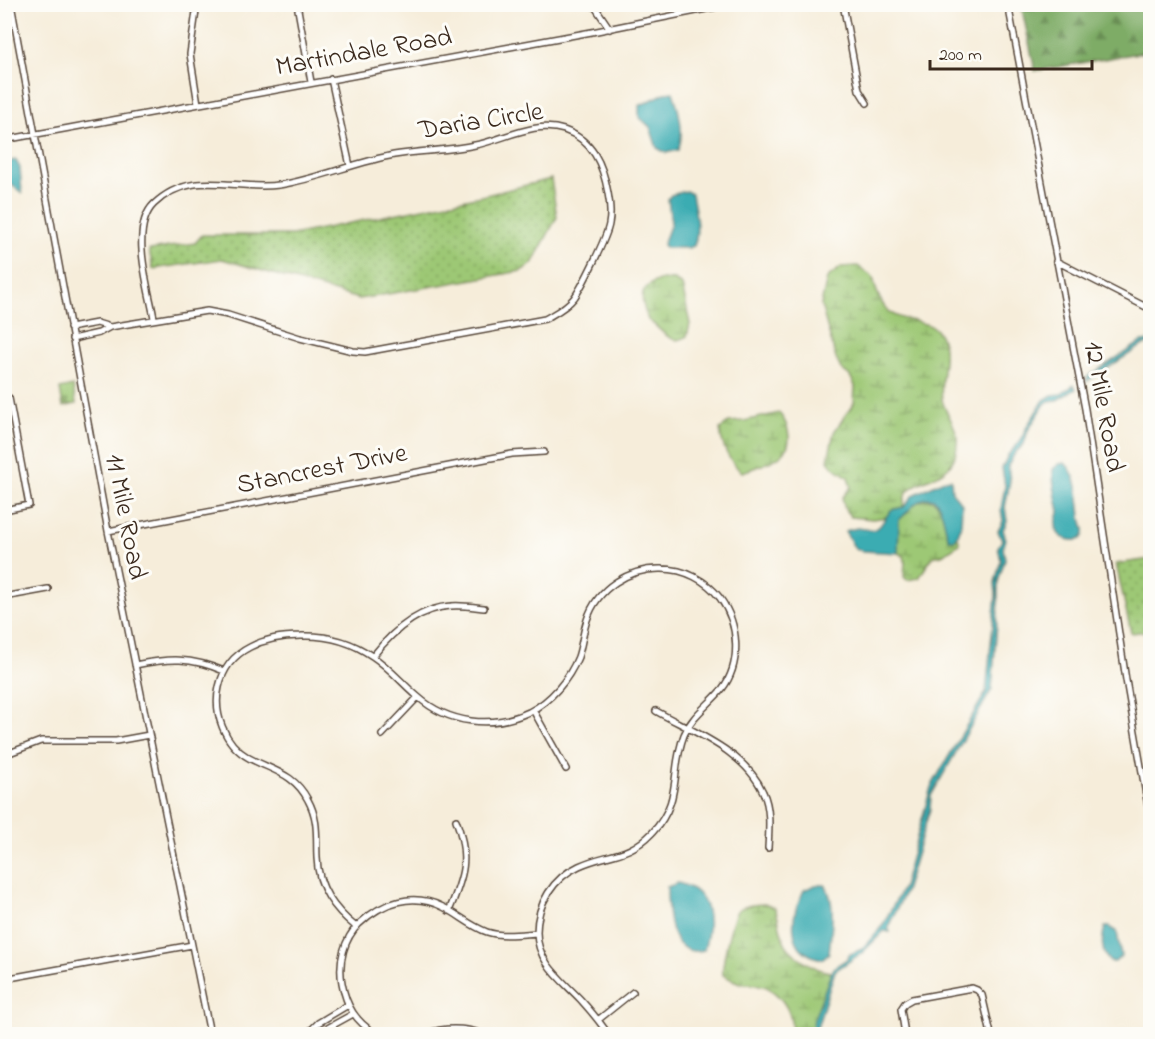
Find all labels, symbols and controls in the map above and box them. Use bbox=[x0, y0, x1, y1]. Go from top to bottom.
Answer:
street label: Martindale Road bbox=[273, 18, 455, 88]
scale bar bbox=[930, 33, 1092, 71]
text: 200 m bbox=[939, 43, 982, 69]
street label: Daria Circle bbox=[415, 93, 547, 151]
street label: 12 Mile Road bbox=[1072, 339, 1134, 475]
street label: Stancrest Drive bbox=[234, 434, 411, 506]
street label: 11 Mile Road bbox=[94, 451, 156, 583]

